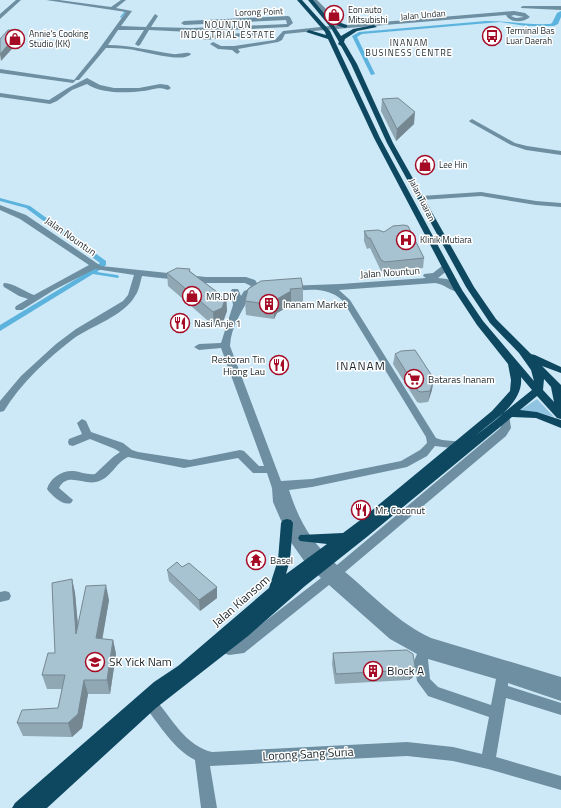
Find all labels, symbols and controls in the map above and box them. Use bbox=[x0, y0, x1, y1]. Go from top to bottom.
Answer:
place label: Eon auto Mitsubishi bbox=[348, 3, 387, 26]
street label: Lorong Point bbox=[235, 4, 284, 19]
shop icon: Eon auto Mitsubishi bbox=[323, 4, 345, 26]
street label: Jalan Undan bbox=[400, 6, 446, 23]
district label: NOUNTUN INDUSTRIAL ESTATE bbox=[181, 18, 275, 41]
place label: Terminal Bas Luar Daerah bbox=[506, 24, 555, 47]
bus stop icon: Terminal Bas Luar Daerah bbox=[481, 25, 503, 47]
place label: Annie's Cooking Studio (KK) bbox=[29, 27, 89, 50]
shop icon: Annie's Cooking Studio (KK) bbox=[4, 28, 26, 50]
district label: INANAM BUSINESS CENTRE bbox=[365, 36, 453, 59]
shop icon: Lee Hin bbox=[414, 154, 436, 176]
place label: Lee Hin bbox=[439, 158, 467, 171]
street label: Jalan Tuaran bbox=[406, 176, 439, 223]
street label: Jalan Nountun bbox=[42, 213, 99, 260]
hospital icon: Klinik Mutiara bbox=[395, 229, 417, 251]
place label: Klinik Mutiara bbox=[420, 233, 472, 246]
street label: Jalan Nountun bbox=[360, 263, 420, 282]
shop icon: MR.DIY bbox=[181, 285, 203, 307]
place label: MR.DIY bbox=[206, 289, 238, 304]
building icon: Inanam Market bbox=[258, 293, 280, 315]
place label: Inanam Market bbox=[283, 297, 347, 312]
restaurant icon: Nasi Anje 1 bbox=[169, 312, 191, 334]
place label: Nasi Anje 1 bbox=[194, 316, 241, 331]
place label: Restoran Tin Hiong Lau bbox=[212, 352, 265, 379]
restaurant icon: Restoran Tin Hiong Lau bbox=[268, 354, 290, 376]
district label: INANAM bbox=[336, 356, 386, 375]
supermarket icon: Bataras Inanam bbox=[403, 368, 425, 390]
place label: Bataras Inanam bbox=[428, 372, 495, 387]
restaurant icon: Mr. Coconut bbox=[350, 499, 372, 521]
place label: Mr. Coconut bbox=[375, 503, 426, 518]
temple icon: Basel bbox=[245, 549, 267, 571]
place label: Basel bbox=[270, 553, 293, 568]
street label: Jalan Kiansom bbox=[208, 570, 274, 631]
school or university icon: SK Yick Nam bbox=[84, 651, 106, 673]
place label: SK Yick Nam bbox=[109, 652, 172, 671]
building icon: Block A bbox=[362, 660, 384, 682]
place label: Block A bbox=[387, 661, 424, 680]
street label: Lorong Sang Suria bbox=[262, 742, 354, 765]

